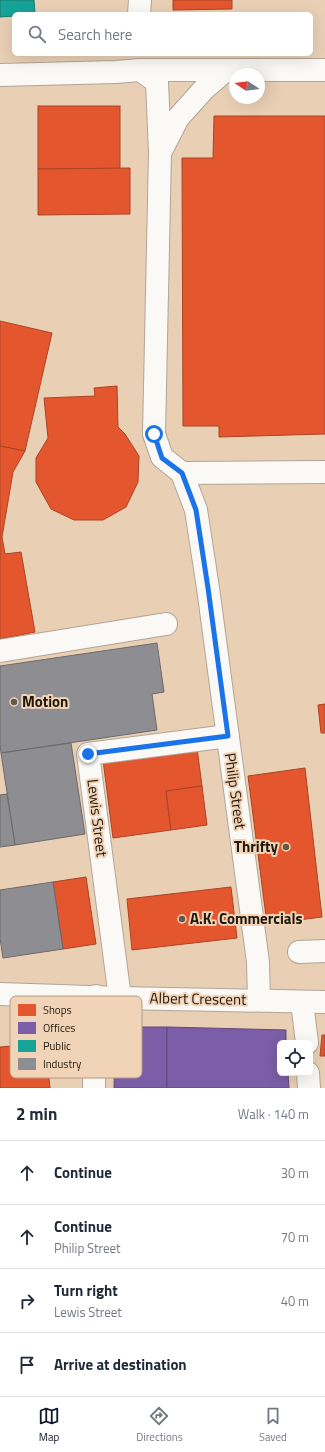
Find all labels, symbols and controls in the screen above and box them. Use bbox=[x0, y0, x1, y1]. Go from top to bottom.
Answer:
search box bbox=[12, 12, 313, 56]
icon: search bbox=[26, 23, 48, 45]
text: Search here bbox=[58, 23, 132, 46]
north arrow bbox=[229, 68, 265, 104]
route start bbox=[145, 425, 163, 443]
place label: Motion bbox=[22, 690, 68, 713]
marker: Motion bbox=[9, 697, 19, 707]
route end bbox=[79, 745, 97, 763]
street label: Philip Street bbox=[219, 751, 252, 831]
street label: Lewis Street bbox=[81, 778, 114, 859]
place label: Thrifty bbox=[234, 835, 278, 858]
marker: Thrifty bbox=[281, 842, 291, 852]
place label: A.K. Commercials bbox=[190, 907, 303, 930]
marker: A.K. Commercials bbox=[177, 914, 187, 924]
street label: Albert Crescent bbox=[150, 986, 247, 1011]
legend bbox=[10, 996, 142, 1078]
text: Shops bbox=[43, 1002, 72, 1018]
text: Offices bbox=[43, 1020, 75, 1036]
text: Public bbox=[43, 1038, 71, 1054]
map controls bbox=[277, 1040, 313, 1076]
button: locate bbox=[277, 1040, 313, 1076]
text: Industry bbox=[43, 1056, 82, 1072]
text: 2 min bbox=[16, 1101, 57, 1127]
text: Walk · 140 m bbox=[238, 1104, 309, 1124]
text: Continue bbox=[54, 1161, 112, 1184]
icon: ahead bbox=[16, 1162, 38, 1184]
text: 30 m bbox=[281, 1163, 309, 1183]
text: Continue bbox=[54, 1215, 112, 1238]
icon: ahead bbox=[16, 1226, 38, 1248]
text: 70 m bbox=[281, 1227, 309, 1247]
text: Philip Street bbox=[54, 1238, 121, 1258]
text: Turn right bbox=[54, 1279, 118, 1302]
icon: right bbox=[16, 1290, 38, 1312]
text: 40 m bbox=[281, 1291, 309, 1311]
text: Lewis Street bbox=[54, 1302, 122, 1322]
text: Arrive at destination bbox=[54, 1353, 187, 1376]
icon: arrive bbox=[16, 1354, 38, 1376]
tab: Map bbox=[38, 1405, 60, 1445]
tab: Directions bbox=[136, 1405, 183, 1445]
tab: Saved bbox=[259, 1405, 287, 1445]

